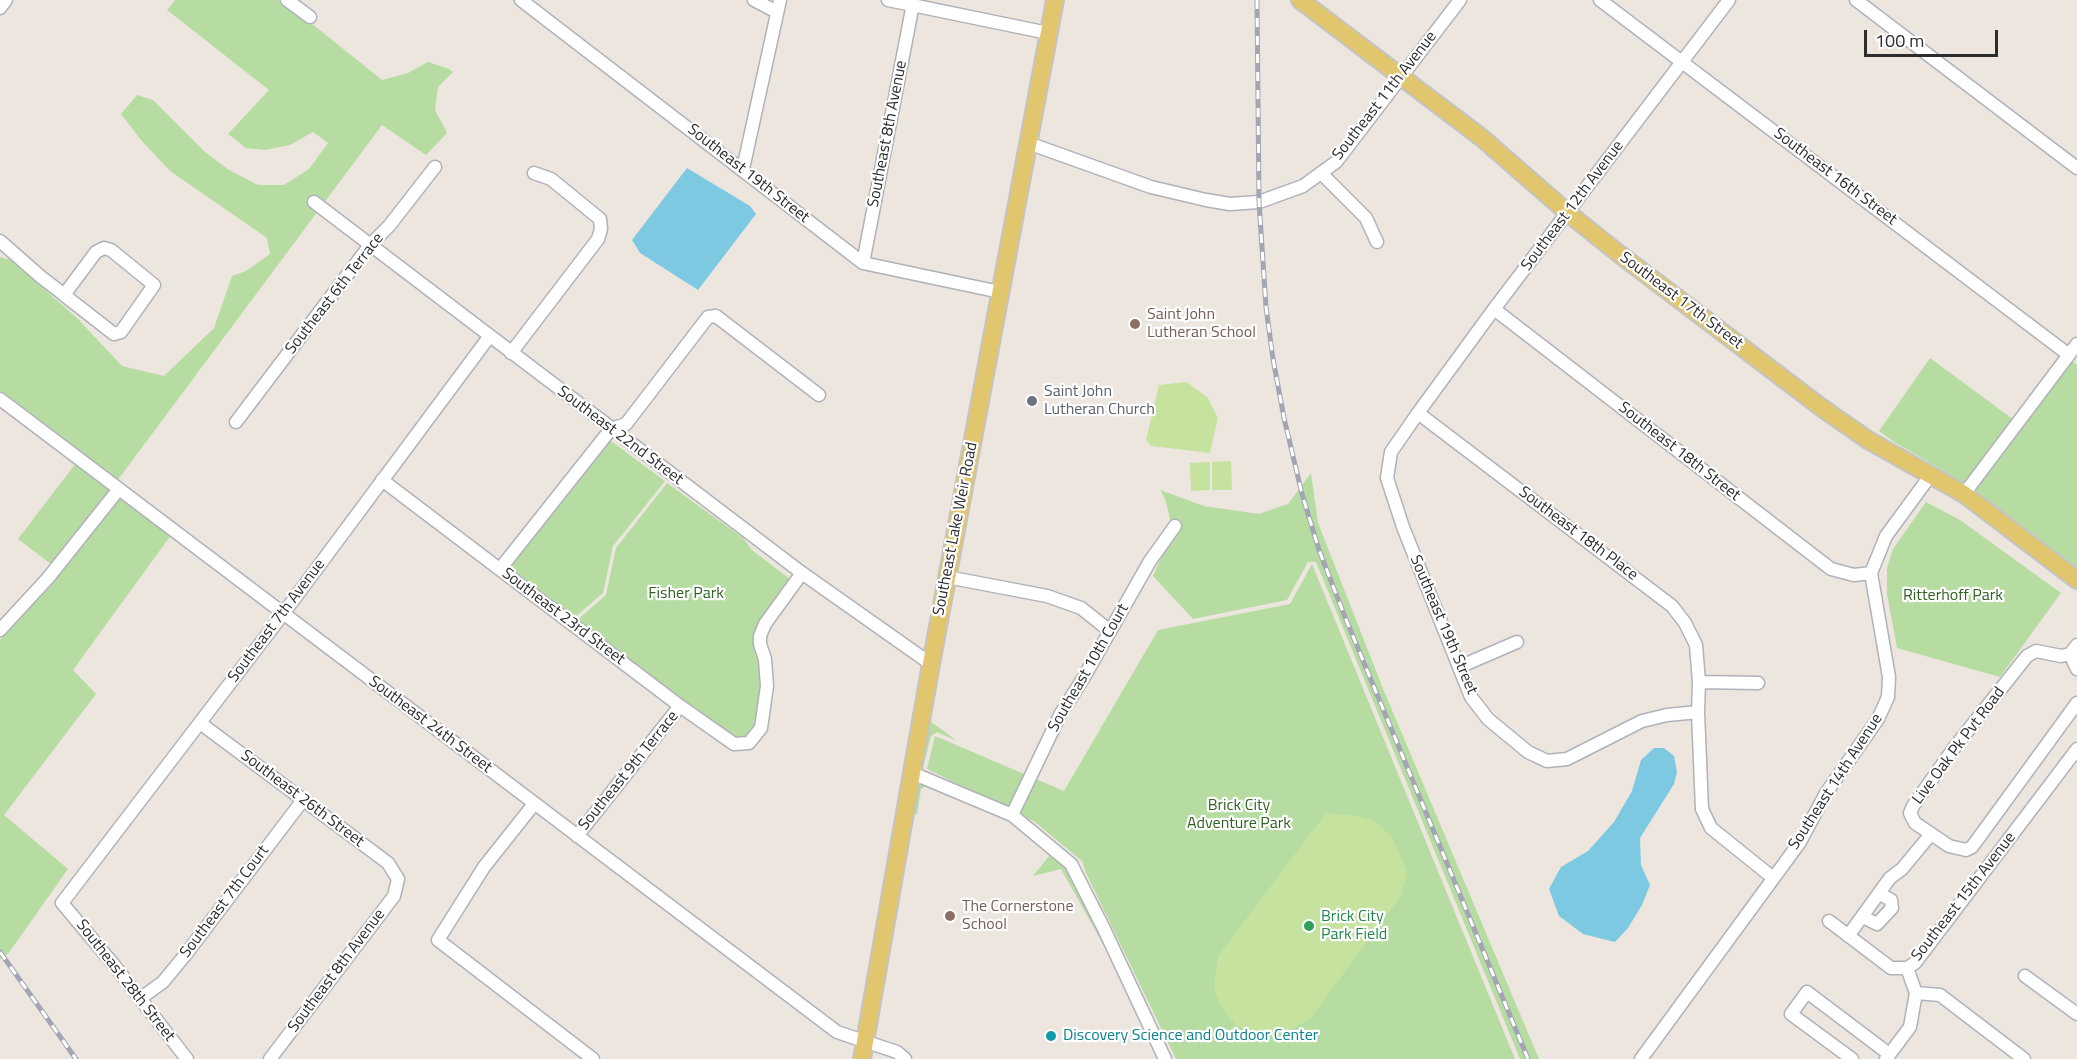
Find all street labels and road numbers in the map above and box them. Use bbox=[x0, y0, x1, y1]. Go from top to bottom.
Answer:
street label: Southeast 11th Avenue bbox=[1329, 28, 1441, 164]
street label: Southeast 8th Avenue bbox=[864, 59, 912, 209]
street label: Southeast 19th Street bbox=[683, 120, 813, 228]
street label: Southeast 16th Street bbox=[1770, 124, 1900, 230]
street label: Southeast 12th Avenue bbox=[1518, 137, 1628, 275]
street label: Southeast 6th Terrace bbox=[282, 230, 388, 358]
street label: Southeast 17th Street bbox=[1616, 248, 1746, 354]
street label: Southeast 22nd Street bbox=[553, 383, 687, 489]
street label: Southeast 18th Street bbox=[1614, 398, 1744, 506]
street label: Southeast Lake Weir Road bbox=[930, 441, 982, 617]
street label: Southeast 18th Place bbox=[1515, 483, 1641, 585]
street label: Southeast 19th Street bbox=[1405, 552, 1481, 698]
street label: Southeast 7th Avenue bbox=[224, 556, 330, 686]
street label: Southeast 23rd Street bbox=[498, 565, 628, 669]
street label: Southeast 10th Court bbox=[1044, 601, 1134, 735]
street label: Southeast 24th Street bbox=[365, 672, 495, 778]
street label: Live Oak Pk Pvt Road bbox=[1909, 684, 2009, 808]
street label: Southeast 9th Terrace bbox=[575, 707, 683, 835]
street label: Southeast 14th Avenue bbox=[1785, 710, 1887, 854]
street label: Southeast 26th Street bbox=[237, 746, 367, 852]
street label: Southeast 15th Avenue bbox=[1908, 829, 2020, 965]
street label: Southeast 7th Court bbox=[176, 842, 274, 962]
street label: Southeast 8th Avenue bbox=[284, 906, 390, 1036]
street label: Southeast 28th Street bbox=[71, 916, 179, 1046]

